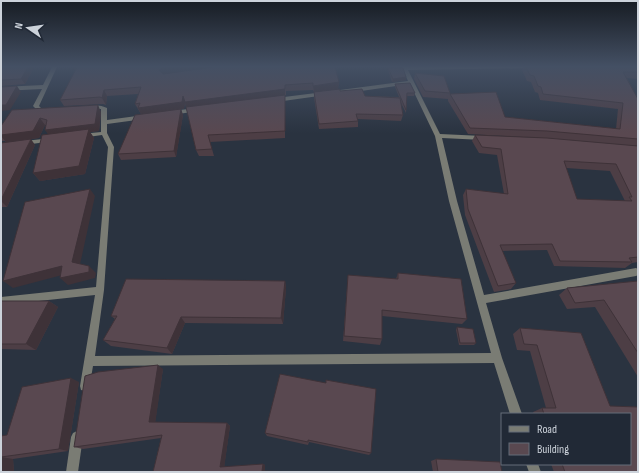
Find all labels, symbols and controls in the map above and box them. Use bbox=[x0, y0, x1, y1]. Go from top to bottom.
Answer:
north arrow bbox=[8, 8, 48, 48]
text: N bbox=[12, 21, 26, 30]
legend bbox=[501, 413, 631, 465]
text: Road bbox=[537, 422, 557, 437]
text: Building bbox=[537, 442, 569, 457]

